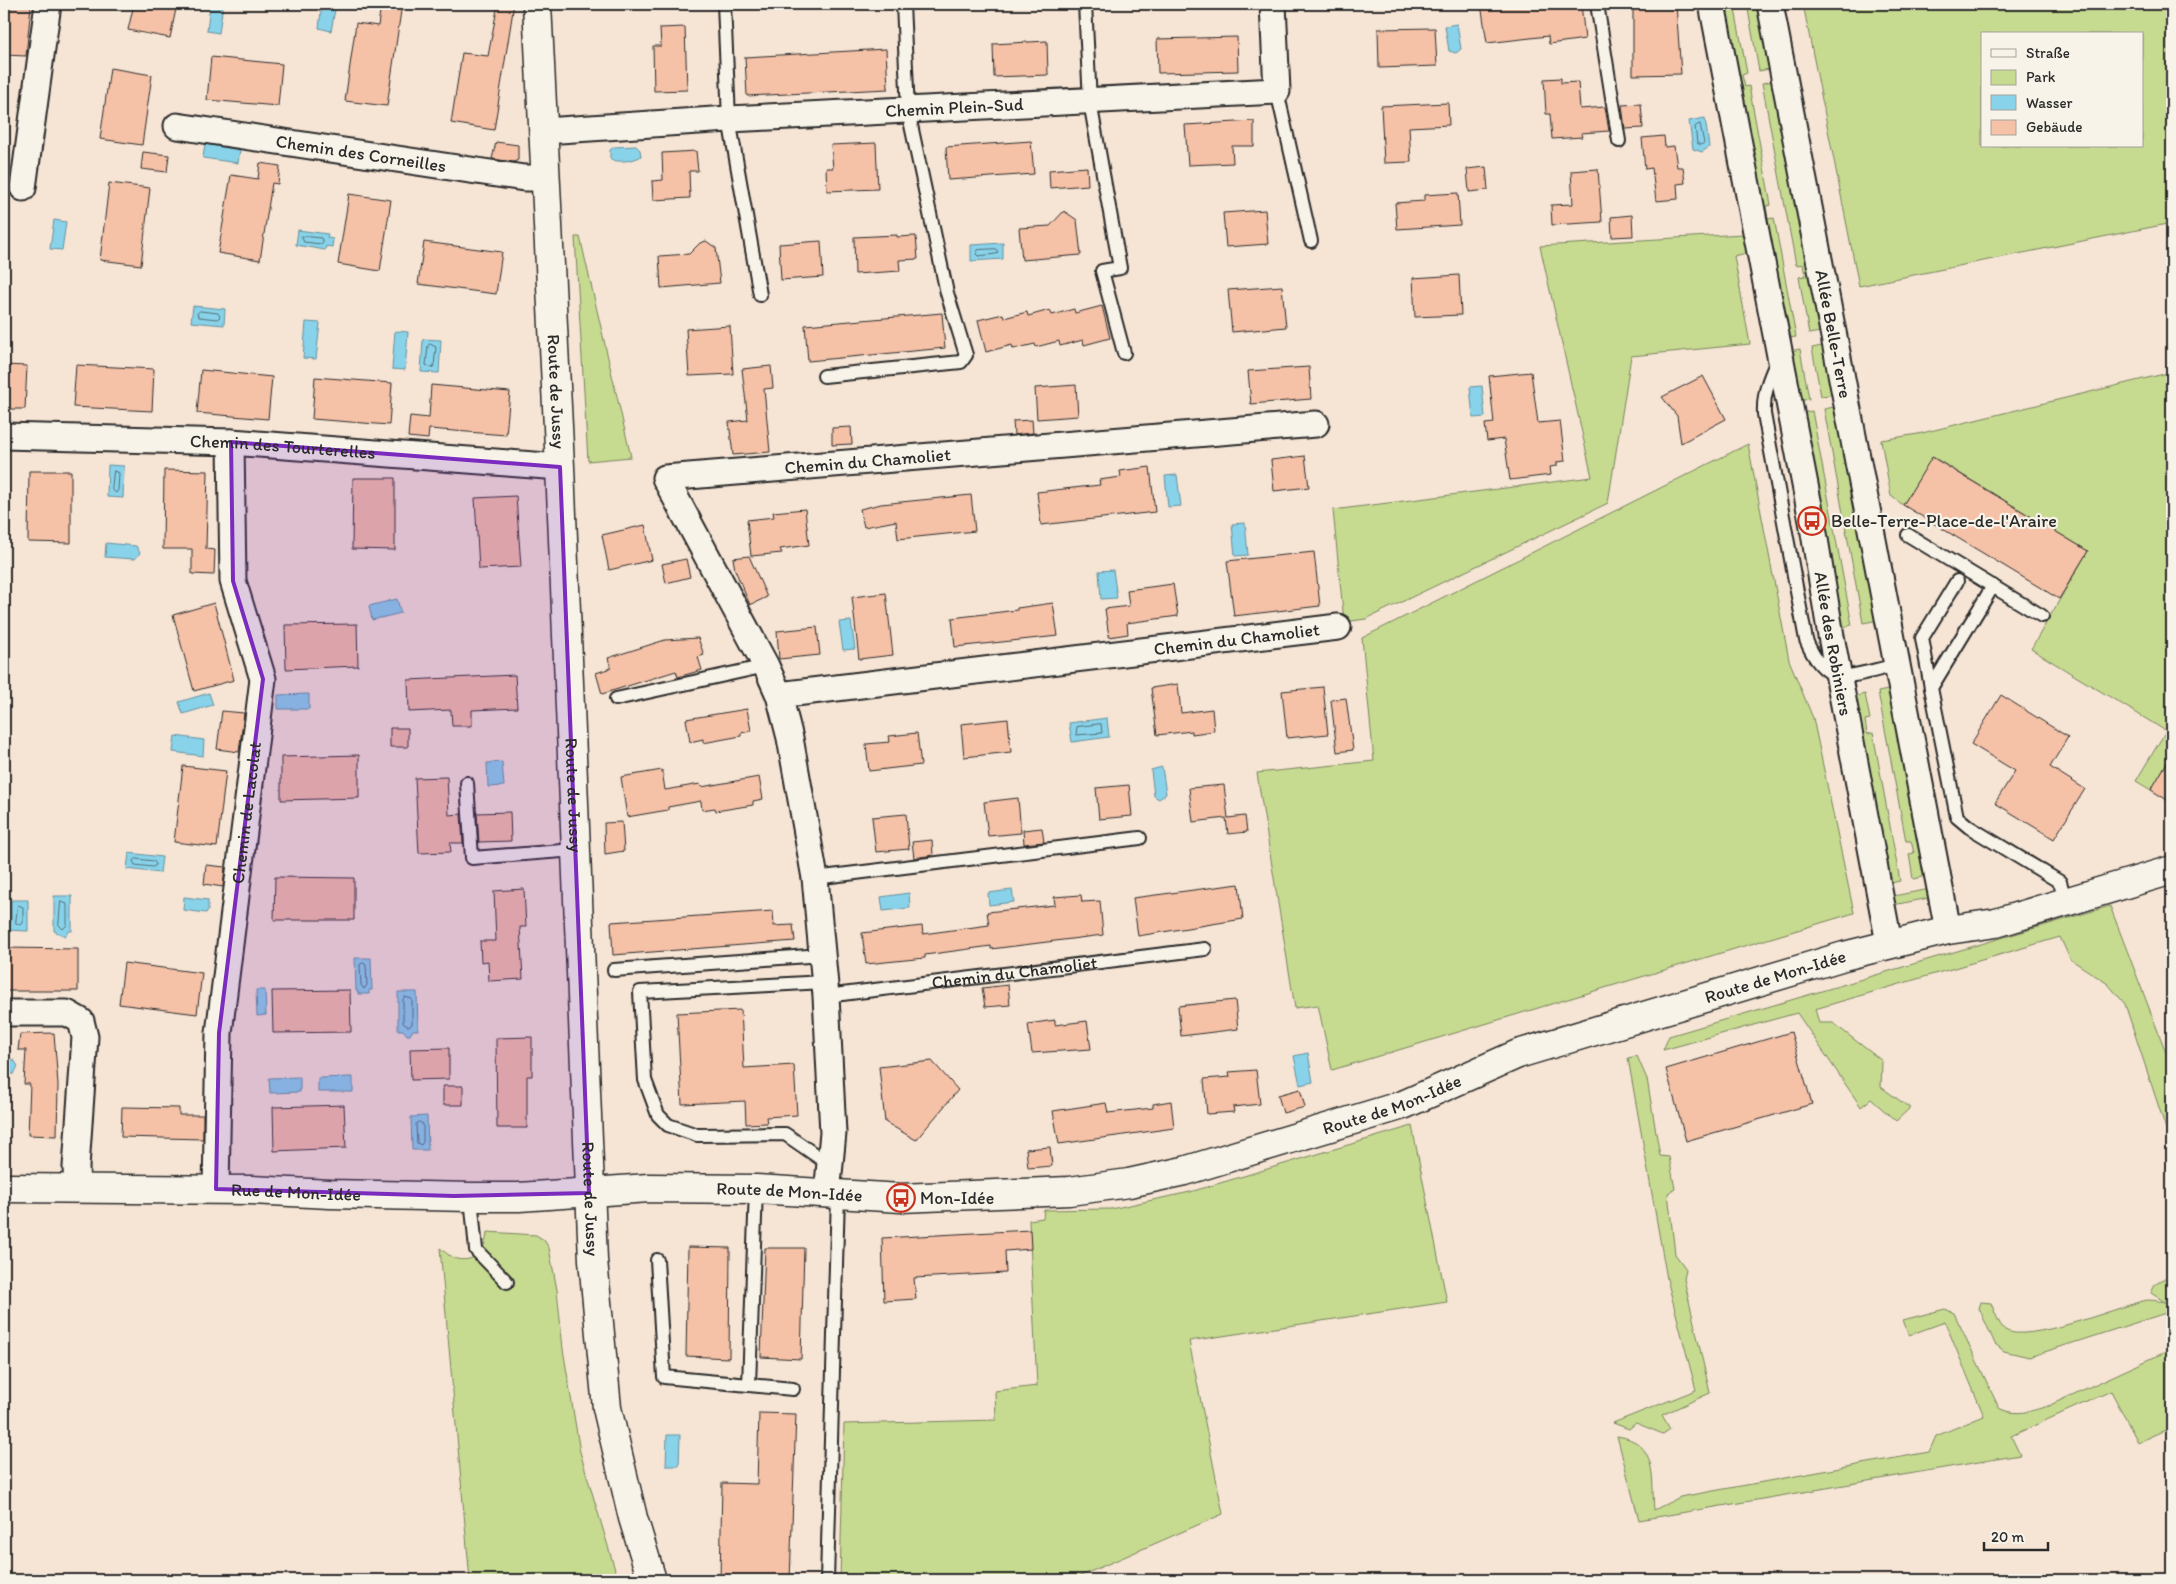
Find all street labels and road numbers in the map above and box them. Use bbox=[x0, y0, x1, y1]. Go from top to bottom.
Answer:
street label: Chemin Plein-Sud bbox=[885, 93, 1024, 122]
street label: Chemin des Corneilles bbox=[274, 130, 448, 177]
street label: Allée Belle-Terre bbox=[1810, 268, 1857, 400]
street label: Route de Jussy bbox=[542, 334, 570, 450]
street label: Chemin des Tourterelles bbox=[190, 430, 376, 464]
street label: Chemin du Chamoliet bbox=[784, 443, 952, 479]
street label: Allée des Robiniers bbox=[1810, 570, 1857, 718]
street label: Chemin du Chamoliet bbox=[1153, 618, 1321, 660]
street label: Route de Jussy bbox=[560, 737, 587, 854]
street label: Chemin de Lacolat bbox=[227, 740, 266, 885]
street label: Route de Mon-Idée bbox=[1702, 945, 1849, 1008]
street label: Chemin du Chamoliet bbox=[930, 951, 1099, 994]
street label: Route de Mon-Idée bbox=[1320, 1070, 1465, 1140]
street label: Route de Jussy bbox=[577, 1141, 604, 1257]
street label: Route de Mon-Idée bbox=[716, 1178, 863, 1207]
street label: Rue de Mon-Idée bbox=[231, 1179, 361, 1206]

